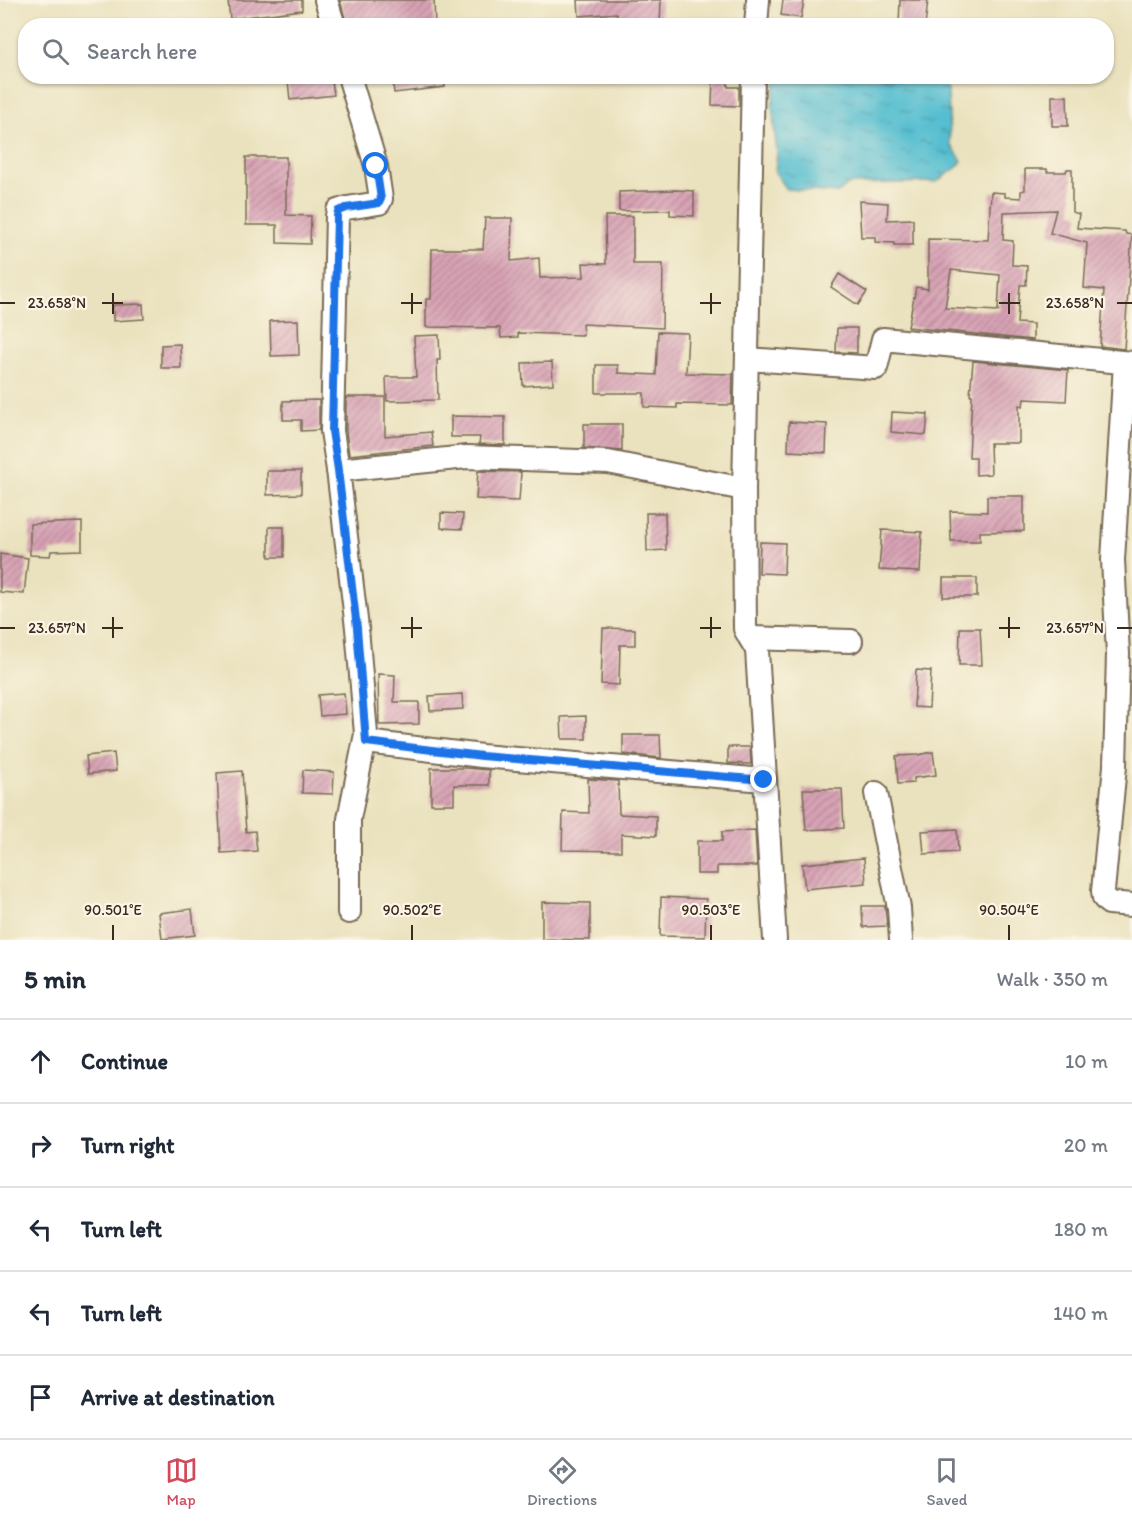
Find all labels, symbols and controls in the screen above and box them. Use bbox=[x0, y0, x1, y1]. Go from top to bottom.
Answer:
search box bbox=[18, 18, 1114, 84]
icon: search bbox=[39, 35, 72, 68]
text: Search here bbox=[87, 38, 197, 65]
route start bbox=[362, 152, 388, 178]
text: 23.658°N bbox=[28, 294, 86, 312]
text: 23.658°N bbox=[1046, 294, 1104, 312]
text: 23.657°N bbox=[28, 619, 86, 637]
text: 23.657°N bbox=[1046, 619, 1104, 637]
route end bbox=[750, 766, 776, 792]
text: 90.501°E bbox=[84, 901, 142, 919]
text: 90.502°E bbox=[383, 901, 441, 919]
text: 90.503°E bbox=[682, 901, 740, 919]
text: 90.504°E bbox=[979, 901, 1039, 919]
text: 5 min bbox=[24, 963, 86, 995]
text: Walk · 350 m bbox=[997, 967, 1108, 991]
icon: ahead bbox=[24, 1045, 57, 1078]
text: Continue bbox=[81, 1048, 168, 1075]
text: 10 m bbox=[1065, 1049, 1108, 1073]
icon: right bbox=[24, 1129, 57, 1162]
text: Turn right bbox=[81, 1132, 175, 1159]
text: 20 m bbox=[1064, 1133, 1108, 1157]
icon: left bbox=[24, 1213, 57, 1246]
text: Turn left bbox=[81, 1216, 162, 1243]
text: 180 m bbox=[1054, 1217, 1108, 1241]
icon: left bbox=[24, 1297, 57, 1330]
text: Turn left bbox=[81, 1300, 162, 1327]
text: 140 m bbox=[1053, 1301, 1108, 1325]
icon: arrive bbox=[24, 1381, 57, 1414]
text: Arrive at destination bbox=[81, 1384, 275, 1411]
tab: Map bbox=[165, 1454, 198, 1509]
tab: Directions bbox=[527, 1454, 597, 1509]
tab: Saved bbox=[927, 1454, 967, 1509]

